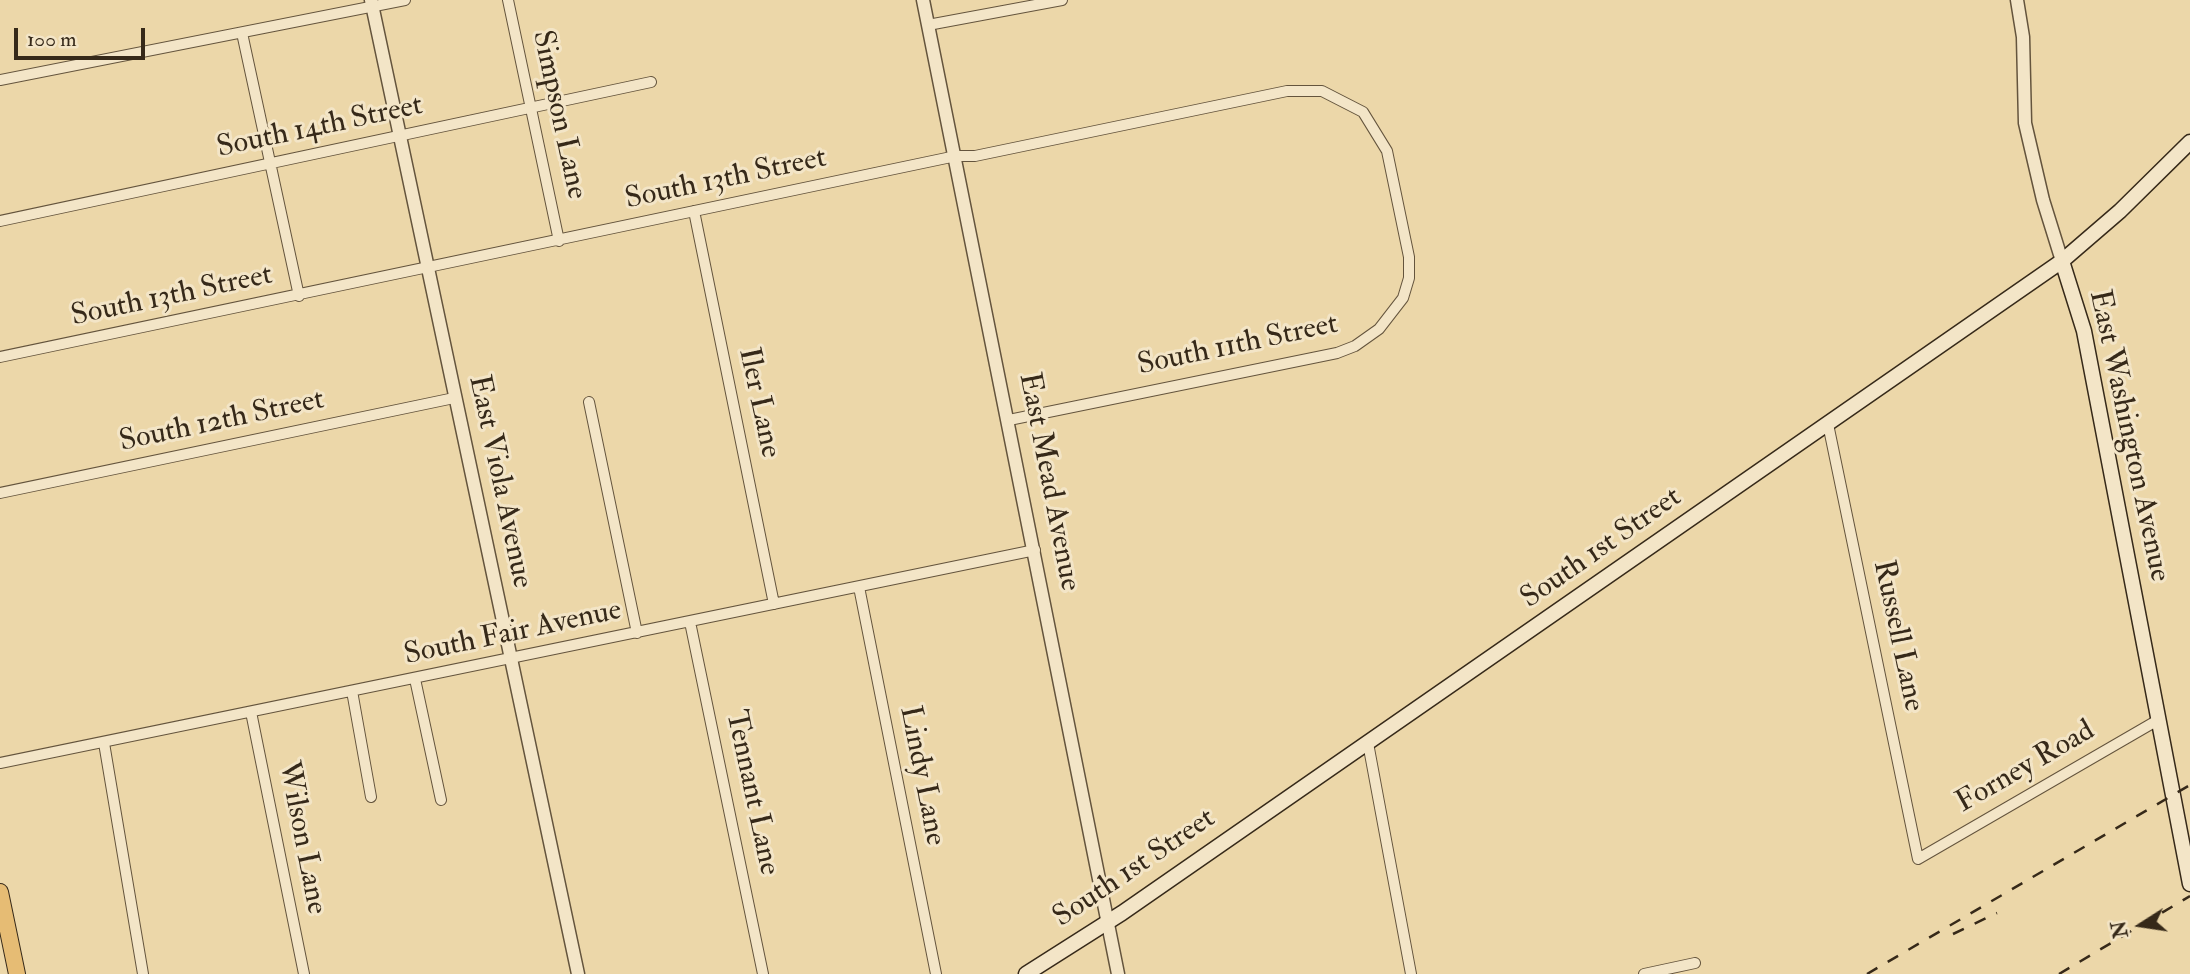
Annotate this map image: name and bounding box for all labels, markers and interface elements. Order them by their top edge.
scale bar [18,14,149,58]
text: 100 m [27,26,77,53]
street label: Simpson Lane [523,27,593,203]
street label: South 14th Street [214,89,426,167]
street label: South 13th Street [622,141,830,219]
street label: South 13th Street [68,258,276,336]
street label: East Washington Avenue [2079,287,2177,585]
street label: South 11th Street [1135,307,1341,385]
street label: Iler Lane [729,345,787,461]
street label: East Mead Avenue [1009,370,1087,594]
street label: East Viola Avenue [459,372,539,592]
street label: South 12th Street [116,383,328,461]
street label: South 1st Street [1515,480,1689,618]
street label: Russell Lane [1863,557,1931,715]
street label: South Fair Avenue [401,593,625,675]
street label: Lindy Lane [890,703,952,849]
street label: Tennant Lane [716,707,786,879]
street label: Forney Road [1950,714,2102,822]
street label: Wilson Lane [269,759,333,917]
street label: South 1st Street [1047,802,1223,936]
north arrow [2106,890,2176,960]
text: N [2107,919,2134,940]

